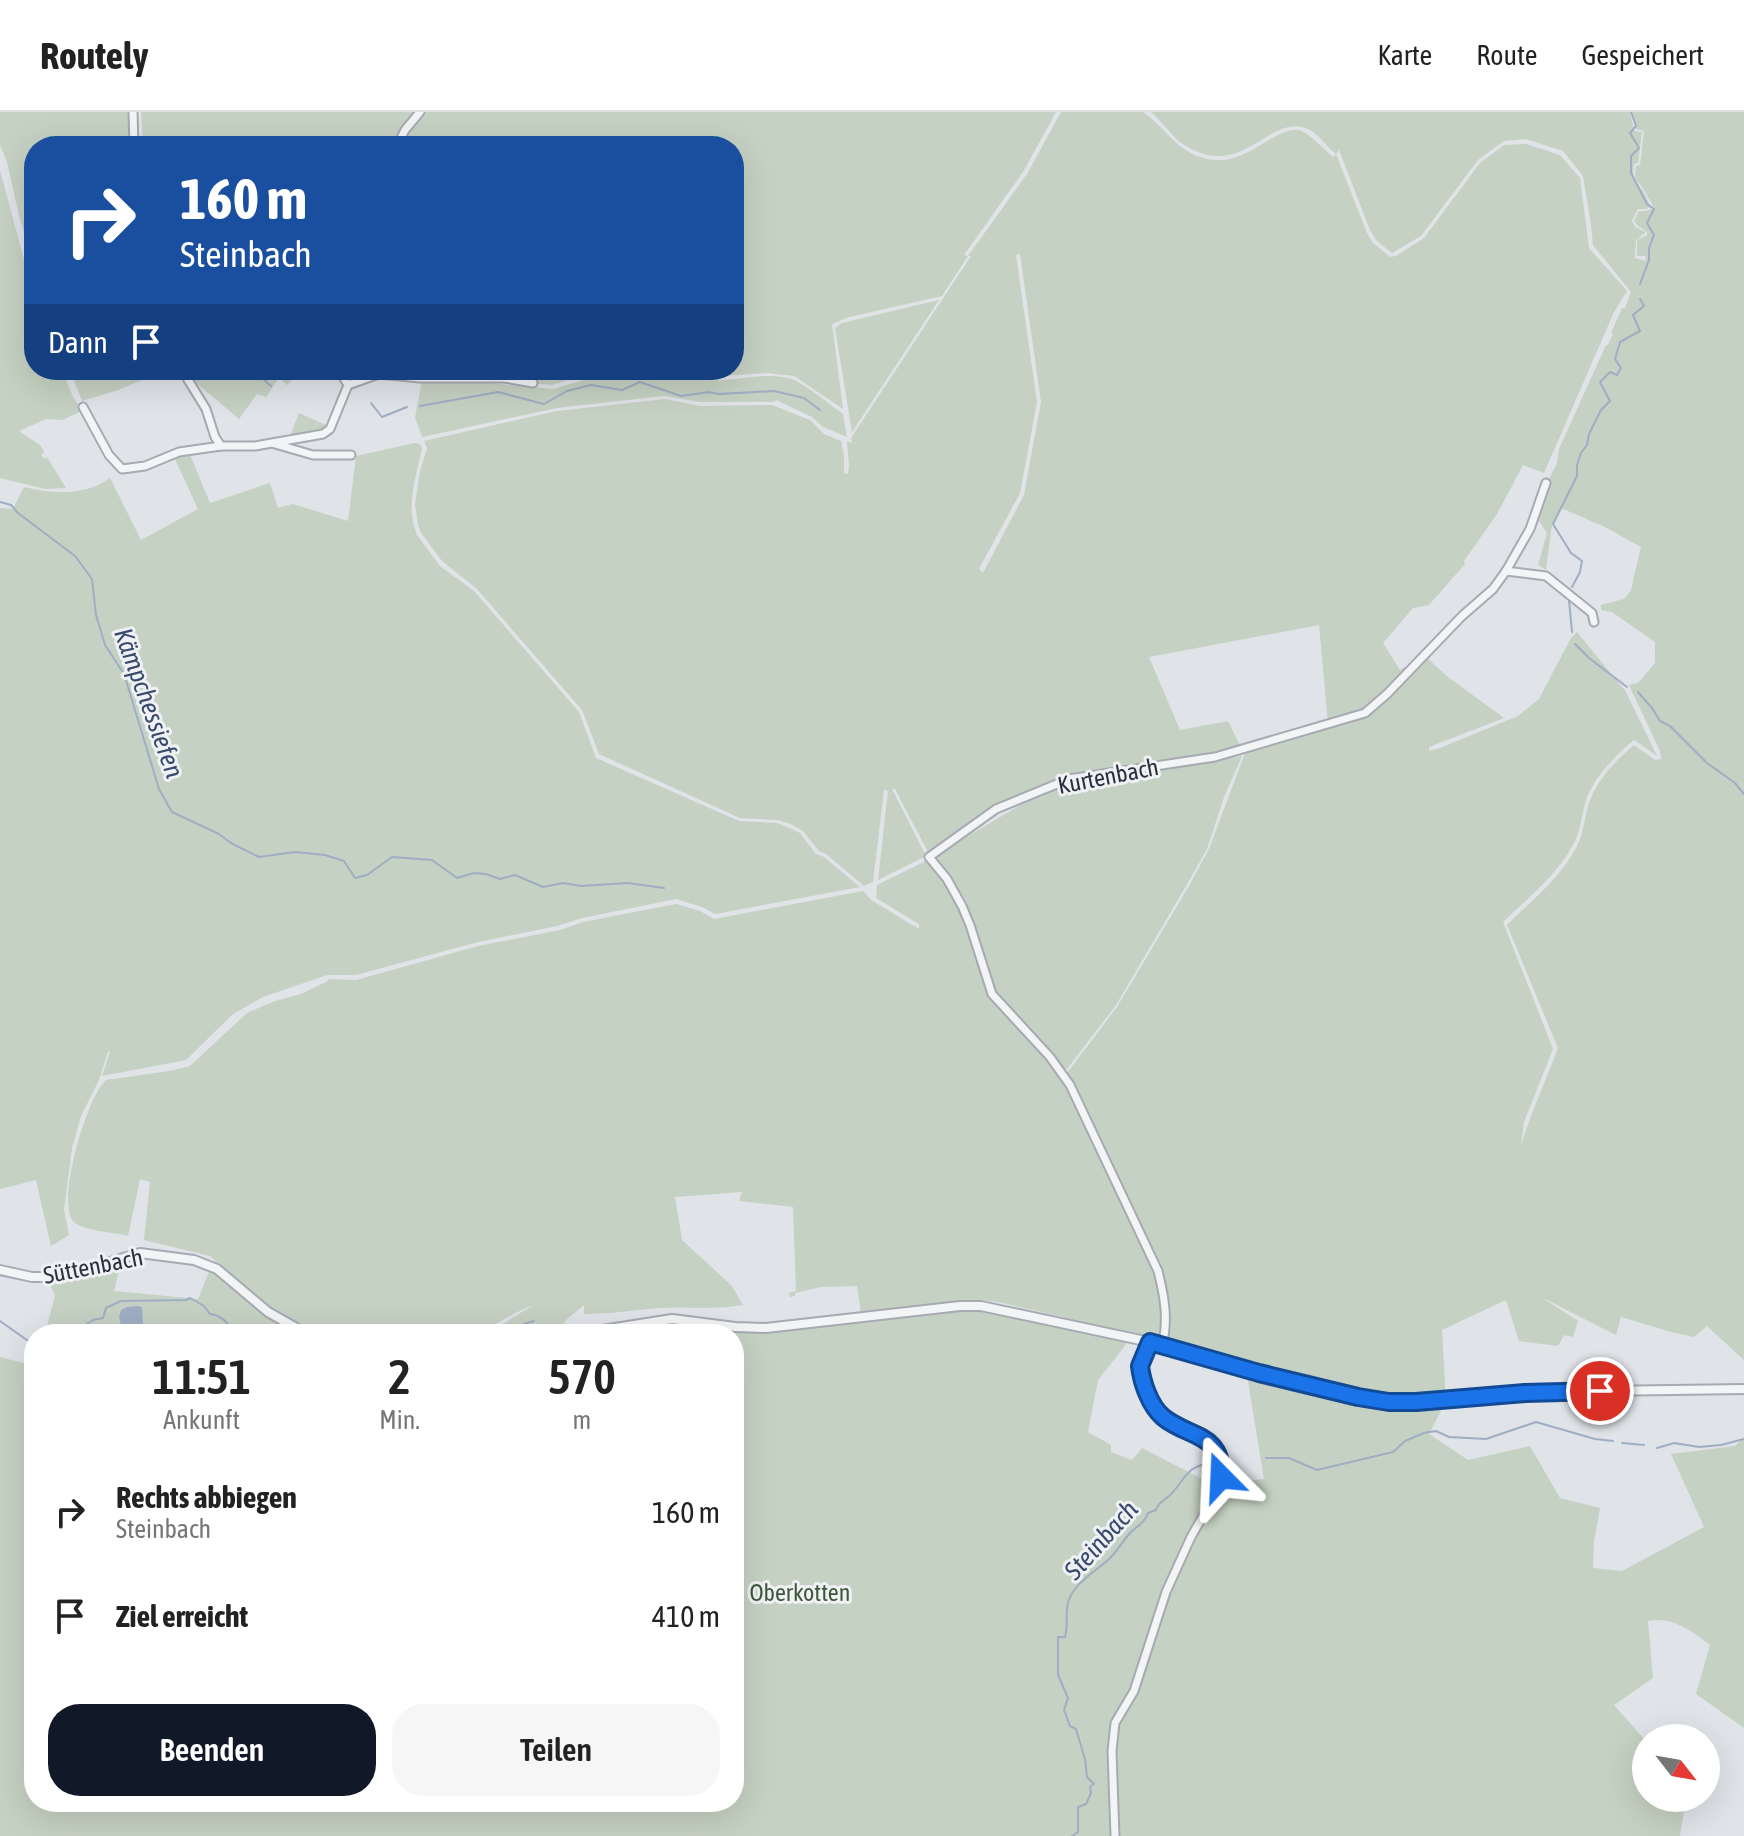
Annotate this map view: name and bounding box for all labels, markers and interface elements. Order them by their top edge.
text: Routely [40,34,148,77]
text: Karte [1378,39,1432,71]
text: Route [1476,39,1537,71]
text: Gespeichert [1581,39,1704,71]
text: 160 m [180,167,307,231]
icon: right [48,168,152,272]
text: Steinbach [180,233,312,275]
icon: arrive [124,320,168,364]
text: Dann [48,325,108,359]
water label: Kämpchessiefen [108,624,190,782]
street label: Kurtenbach [1055,753,1161,799]
street label: Süttenbach [41,1243,145,1289]
text: 11:51 [152,1349,251,1404]
text: 2 [388,1349,411,1404]
text: 570 [548,1349,616,1404]
pin [1566,1357,1634,1425]
icon: arrive [1578,1369,1622,1413]
text: Ankunft [163,1405,240,1435]
text: Min. [379,1405,420,1435]
text: m [573,1405,591,1435]
position arrow [1179,1435,1263,1519]
text: Rechts abbiegen [116,1480,297,1514]
icon: right [48,1490,92,1534]
water label: Steinbach [1057,1494,1144,1586]
text: 160 m [652,1495,720,1529]
text: Steinbach [116,1514,211,1544]
park label: Oberkotten [750,1579,850,1606]
icon: arrive [48,1594,92,1638]
text: Ziel erreicht [116,1599,248,1633]
text: 410 m [652,1599,720,1633]
button: Beenden [48,1704,376,1796]
button: Teilen [392,1704,720,1796]
north arrow [1632,1724,1720,1812]
map controls [1632,1724,1720,1812]

